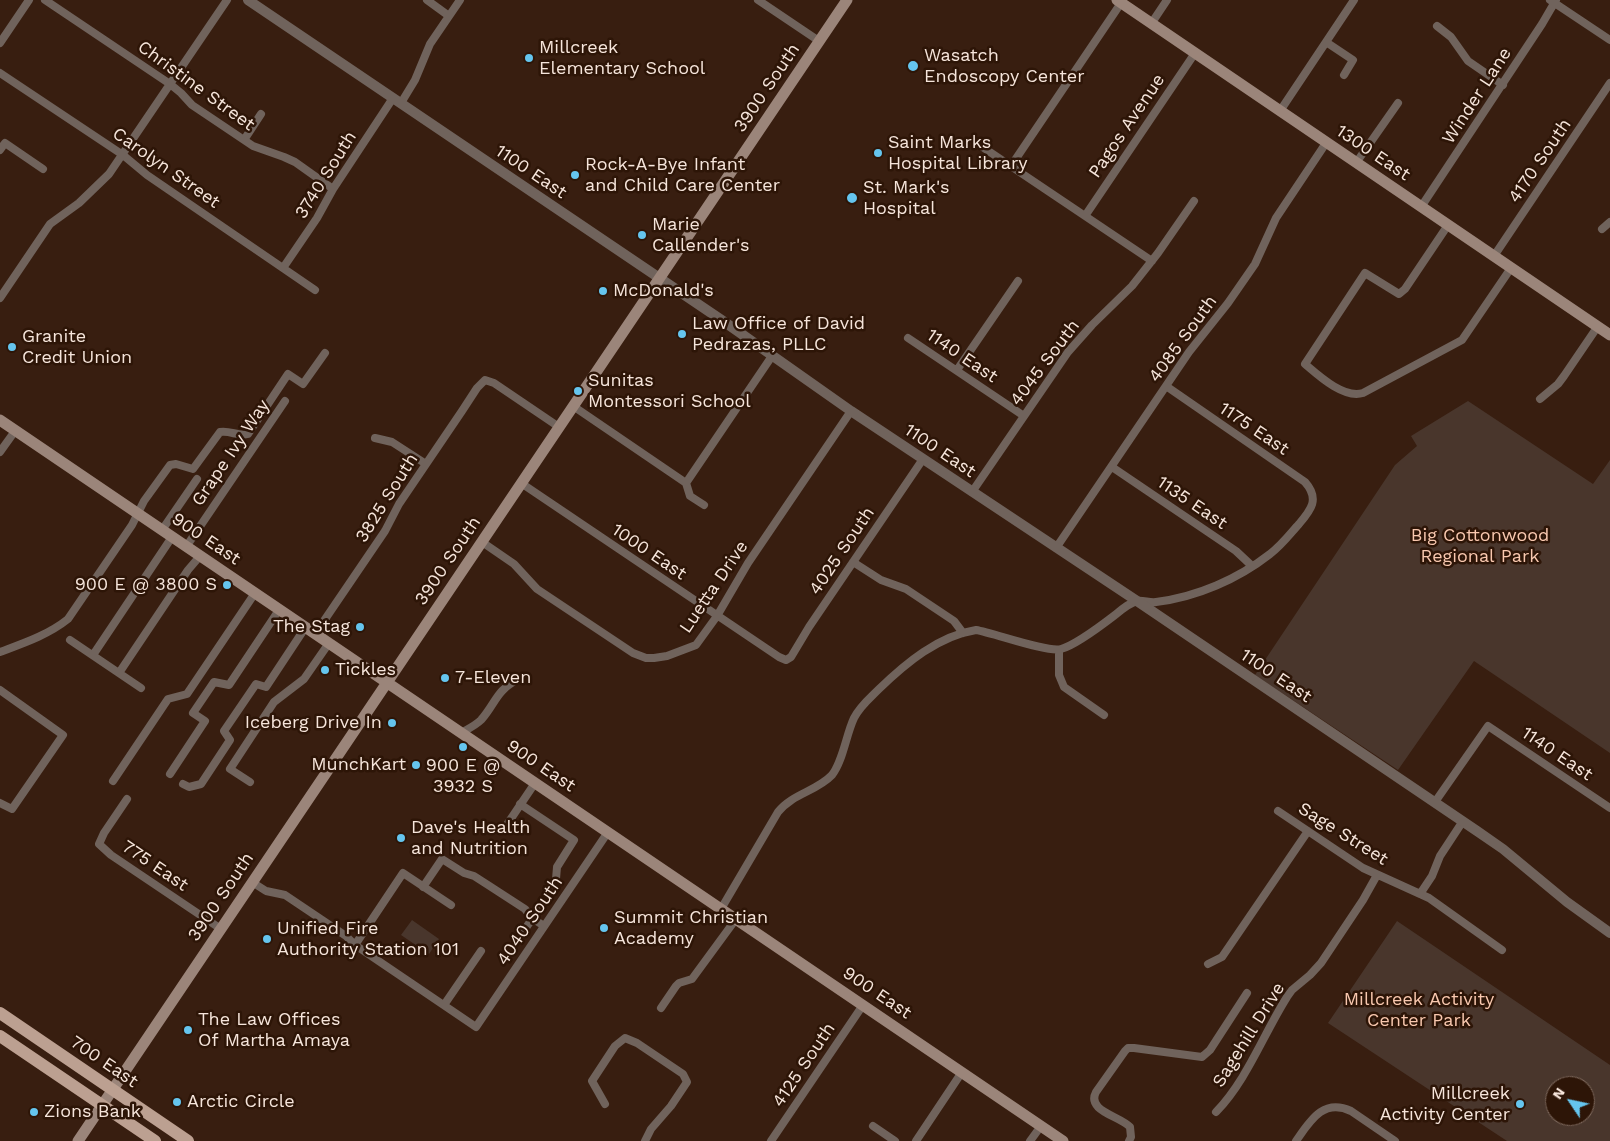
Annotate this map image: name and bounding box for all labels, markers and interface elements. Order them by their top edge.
street label: Christine Street [133,36,259,136]
place label: Millcreek Elementary School [539,37,705,80]
street label: 3900 South [729,40,805,136]
street label: Winder Lane [1438,44,1516,148]
place label: Wasatch Endoscopy Center [924,45,1085,88]
marker: Millcreek Elementary School [523,52,535,64]
marker: Wasatch Endoscopy Center [906,59,920,73]
street label: Pagos Avenue [1084,70,1170,182]
street label: 4170 South [1504,115,1576,207]
street label: 1300 East [1332,120,1414,186]
street label: Carolyn Street [108,123,224,213]
street label: 3740 South [291,127,361,223]
place label: Saint Marks Hospital Library [888,132,1028,174]
street label: 1100 East [491,140,571,204]
marker: Saint Marks Hospital Library [872,147,884,159]
place label: Rock-A-Bye Infant and Child Care Center [585,154,780,196]
marker: Rock-A-Bye Infant and Child Care Center [569,169,581,181]
place label: St. Mark's Hospital [863,177,949,220]
marker: St. Mark's Hospital [845,191,859,205]
place label: Marie Callender's [652,214,750,256]
marker: Marie Callender's [636,229,648,241]
place label: McDonald's [613,280,714,302]
marker: McDonald's [597,285,609,297]
street label: 4085 South [1144,291,1222,387]
place label: Law Office of David Pedrazas, PLLC [692,313,865,356]
street label: 4045 South [1006,316,1084,410]
street label: 1140 East [922,324,1002,388]
place label: Granite Credit Union [22,326,132,368]
marker: Law Office of David Pedrazas, PLLC [676,328,688,340]
marker: Granite Credit Union [6,341,18,353]
place label: Sunitas Montessori School [588,370,751,412]
marker: Sunitas Montessori School [572,385,584,397]
street label: Grape Ivy Way [187,396,275,510]
street label: 1175 East [1215,398,1293,460]
street label: 1100 East [900,419,980,483]
street label: 3825 South [351,450,423,546]
street label: 1135 East [1153,472,1231,534]
street label: 4025 South [805,503,879,599]
street label: 900 East [167,508,245,570]
street label: 3900 South [410,513,486,609]
street label: 1000 East [608,519,690,585]
park label: Big Cottonwood Regional Park [1411,525,1549,568]
street label: Luetta Drive [675,537,753,637]
place label: 900 E @ 3800 S [75,574,217,596]
marker: 900 E @ 3800 S [221,579,233,591]
place label: The Stag [273,616,350,638]
marker: The Stag [354,621,366,633]
street label: 1100 East [1236,644,1316,708]
place label: Tickles [335,659,396,681]
marker: Tickles [319,664,331,676]
place label: 7-Eleven [455,667,531,689]
marker: 7-Eleven [439,672,451,684]
place label: Iceberg Drive In [245,712,382,734]
marker: Iceberg Drive In [386,717,398,729]
street label: 1140 East [1517,722,1597,786]
street label: 900 East [502,735,580,797]
marker: 900 E @ 3932 S [457,741,469,753]
place label: MunchKart [311,754,406,776]
place label: 900 E @ 3932 S [426,755,500,798]
marker: MunchKart [410,759,422,771]
street label: Sage Street [1294,798,1392,870]
place label: Dave's Health and Nutrition [411,817,530,860]
marker: Dave's Health and Nutrition [395,832,407,844]
street label: 775 East [118,836,192,896]
street label: 3900 South [183,849,259,945]
street label: 4040 South [492,872,568,970]
place label: Summit Christian Academy [614,907,768,950]
place label: Unified Fire Authority Station 101 [277,918,459,961]
marker: Summit Christian Academy [598,922,610,934]
marker: Unified Fire Authority Station 101 [261,933,273,945]
street label: 900 East [838,962,916,1024]
street label: Sagehill Drive [1208,979,1290,1091]
park label: Millcreek Activity Center Park [1344,989,1494,1032]
place label: The Law Offices Of Martha Amaya [198,1009,350,1052]
street label: 4125 South [768,1019,840,1111]
marker: The Law Offices Of Martha Amaya [182,1024,194,1036]
street label: 700 East [66,1032,142,1092]
north arrow [1545,1076,1595,1126]
place label: Millcreek Activity Center [1380,1083,1510,1126]
text: N [1549,1084,1568,1102]
place label: Arctic Circle [187,1091,295,1113]
marker: Arctic Circle [171,1096,183,1108]
marker: Millcreek Activity Center [1514,1098,1526,1110]
place label: Zions Bank [44,1101,141,1123]
marker: Zions Bank [28,1106,40,1118]

